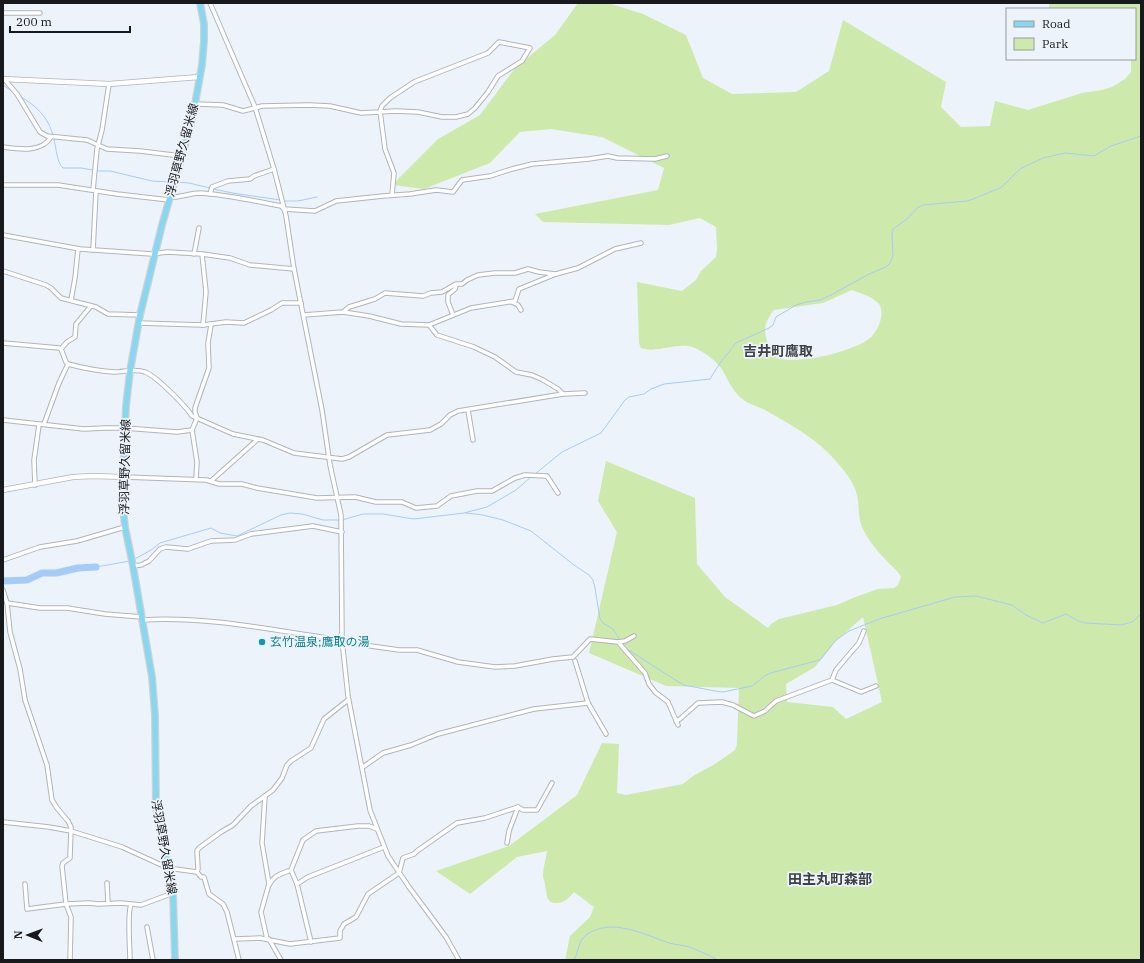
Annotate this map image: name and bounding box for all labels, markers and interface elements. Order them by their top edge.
scale bar [10,8,130,34]
legend [1006,8,1136,60]
text: 200 m [16,14,52,29]
text: Road [1042,16,1071,31]
text: Park [1042,36,1068,51]
street label: 浮羽草野久留米線 [162,102,201,198]
district label: 吉井町鷹取 [743,342,813,360]
street label: 浮羽草野久留米線 [116,419,133,515]
place label: 玄竹温泉;鷹取の湯 [270,634,369,649]
marker: 玄竹温泉;鷹取の湯 [257,637,267,647]
street label: 浮羽草野久留米線 [149,798,180,895]
district label: 田主丸町森部 [788,870,872,888]
north arrow [8,915,48,955]
text: N [11,930,25,939]

